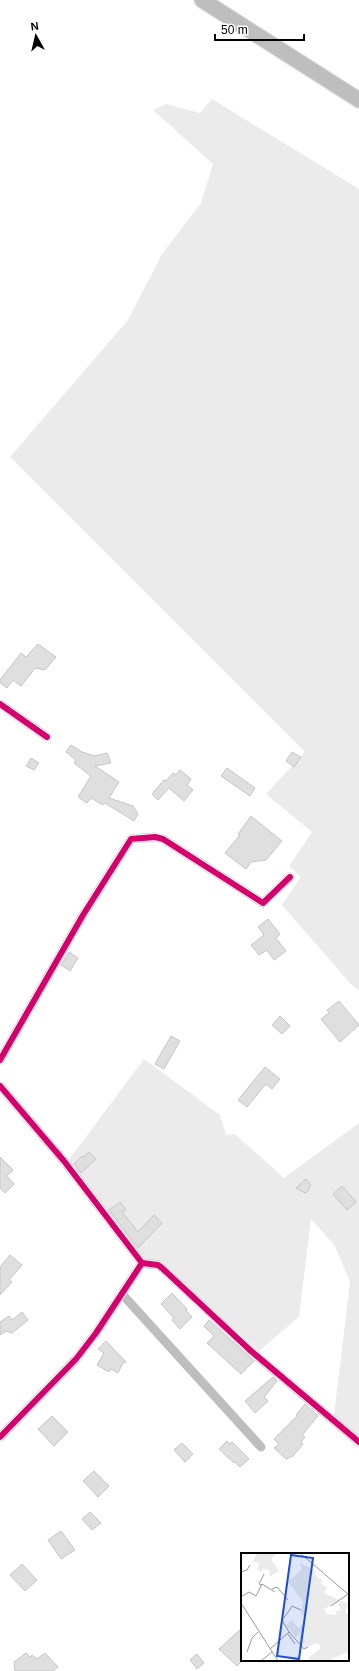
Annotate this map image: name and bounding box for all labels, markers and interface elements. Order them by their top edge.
north arrow [16,16,56,56]
scale bar [215,16,304,42]
text: N [30,20,39,33]
text: 50 m [221,23,248,37]
inset map [241,1553,349,1661]

